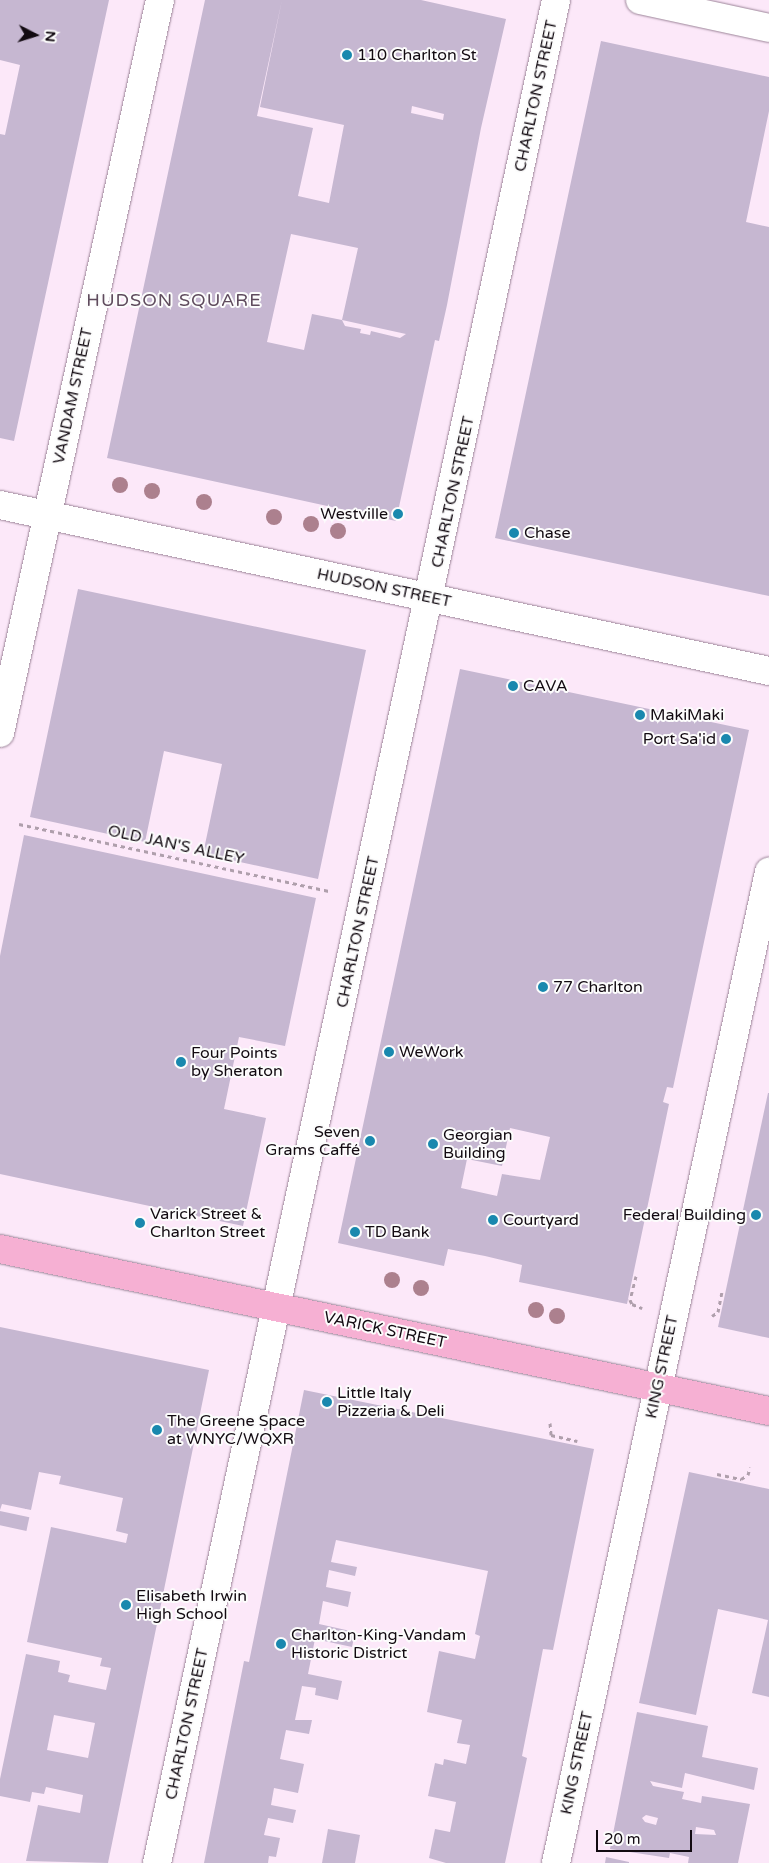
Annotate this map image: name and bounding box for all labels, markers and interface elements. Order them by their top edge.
north arrow [10,10,60,60]
street label: CHARLTON STREET [511,18,561,174]
text: N [41,30,59,43]
place label: 110 Charlton St [357,45,477,65]
marker: 110 Charlton St [341,49,353,61]
district label: HUDSON SQUARE [85,289,263,311]
street label: VANDAM STREET [49,326,97,466]
street label: CHARLTON STREET [428,414,478,570]
place label: Westville [320,504,388,524]
marker: Westville [392,508,404,520]
place label: Chase [524,523,571,543]
marker: Chase [508,527,520,539]
street label: HUDSON STREET [315,564,453,612]
place label: CAVA [523,676,568,696]
marker: CAVA [507,680,519,692]
place label: MakiMaki [650,705,724,725]
marker: MakiMaki [634,709,646,721]
place label: Port Sa'id [643,729,716,749]
marker: Port Sa'id [720,733,732,745]
street label: OLD JAN'S ALLEY [106,821,246,869]
street label: CHARLTON STREET [333,854,383,1010]
place label: 77 Charlton [553,977,643,997]
marker: 77 Charlton [537,981,549,993]
place label: WeWork [399,1042,464,1062]
place label: Four Points by Sheraton [191,1043,283,1081]
marker: WeWork [383,1046,395,1058]
marker: Four Points by Sheraton [175,1056,187,1068]
place label: Seven Grams Caffé [265,1122,360,1160]
place label: Georgian Building [443,1125,513,1163]
marker: Seven Grams Caffé [364,1135,376,1147]
marker: Georgian Building [427,1138,439,1150]
place label: Varick Street & Charlton Street [150,1204,265,1242]
place label: Federal Building [623,1205,746,1225]
marker: Federal Building [750,1209,762,1221]
place label: Courtyard [503,1210,579,1230]
marker: Courtyard [487,1214,499,1226]
marker: Varick Street & Charlton Street [134,1217,146,1229]
place label: TD Bank [365,1222,429,1242]
marker: TD Bank [349,1226,361,1238]
street label: VARICK STREET [322,1308,448,1352]
street label: KING STREET [642,1314,682,1420]
place label: Little Italy Pizzeria & Deli [337,1383,444,1421]
marker: Little Italy Pizzeria & Deli [321,1396,333,1408]
place label: The Greene Space at WNYC/WQXR [167,1411,305,1449]
marker: The Greene Space at WNYC/WQXR [151,1424,163,1436]
place label: Elisabeth Irwin High School [136,1586,247,1624]
marker: Elisabeth Irwin High School [120,1599,132,1611]
place label: Charlton-King-Vandam Historic District [291,1625,466,1663]
marker: Charlton-King-Vandam Historic District [275,1638,287,1650]
street label: CHARLTON STREET [162,1646,212,1802]
street label: KING STREET [557,1710,597,1816]
scale bar [599,1820,695,1852]
text: 20 m [604,1830,641,1848]

